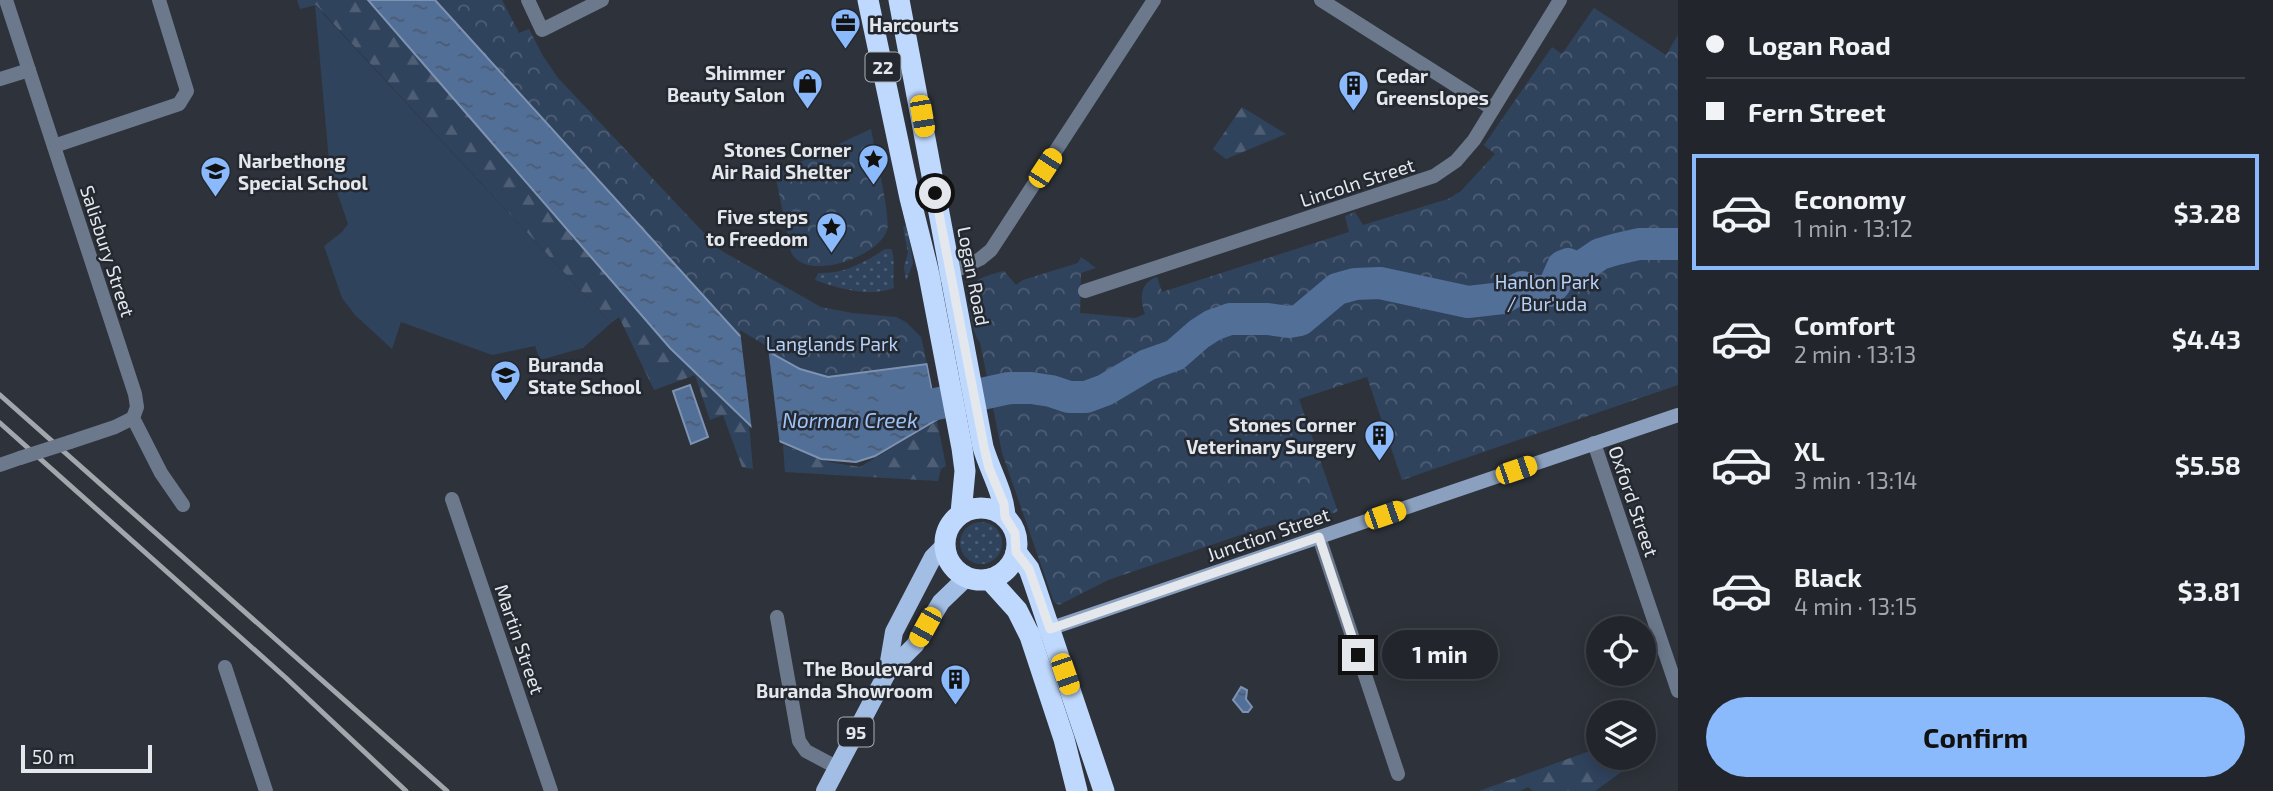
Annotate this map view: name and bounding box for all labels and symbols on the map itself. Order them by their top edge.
office icon: Harcourts [829,7,863,51]
place label: Harcourts [869,13,959,36]
road number: 22 [866,52,900,82]
place label: Shimmer Beauty Salon [667,61,785,107]
place label: Cedar Greenslopes [1376,64,1489,109]
shop icon: Shimmer Beauty Salon [791,66,825,110]
building icon: Cedar Greenslopes [1336,69,1370,113]
car [909,93,936,139]
place label: Stones Corner Air Raid Shelter [712,138,851,183]
place icon: Stones Corner Air Raid Shelter [857,143,891,187]
car [1025,145,1066,191]
place label: Narbethong Special School [238,149,369,194]
street label: Lincoln Street [1297,153,1417,211]
school or university icon: Narbethong Special School [198,154,232,198]
route start [919,177,951,209]
street label: Salisbury Street [76,182,140,320]
place label: Five steps to Freedom [706,205,808,250]
place icon: Five steps to Freedom [814,210,848,254]
street label: Logan Road [953,224,995,328]
park label: Hanlon Park / Bur'uda [1495,270,1600,315]
park label: Langlands Park [766,332,899,355]
place label: Buranda State School [528,353,642,398]
school or university icon: Buranda State School [488,358,522,402]
water label: Norman Creek [782,407,918,432]
place label: Stones Corner Veterinary Surgery [1186,413,1356,459]
building icon: Stones Corner Veterinary Surgery [1362,418,1396,462]
street label: Oxford Street [1604,442,1664,560]
car [1493,453,1540,487]
car [1362,498,1409,532]
street label: Junction Street [1204,502,1332,566]
street label: Martin Street [490,581,550,697]
car [906,604,945,650]
callout: 1 min [1382,630,1498,680]
route end [1342,639,1374,671]
car [1049,651,1082,697]
place label: The Boulevard Buranda Showroom [756,657,933,702]
building icon: The Boulevard Buranda Showroom [939,662,973,706]
road number: 95 [838,718,874,746]
scale bar [21,742,152,774]

